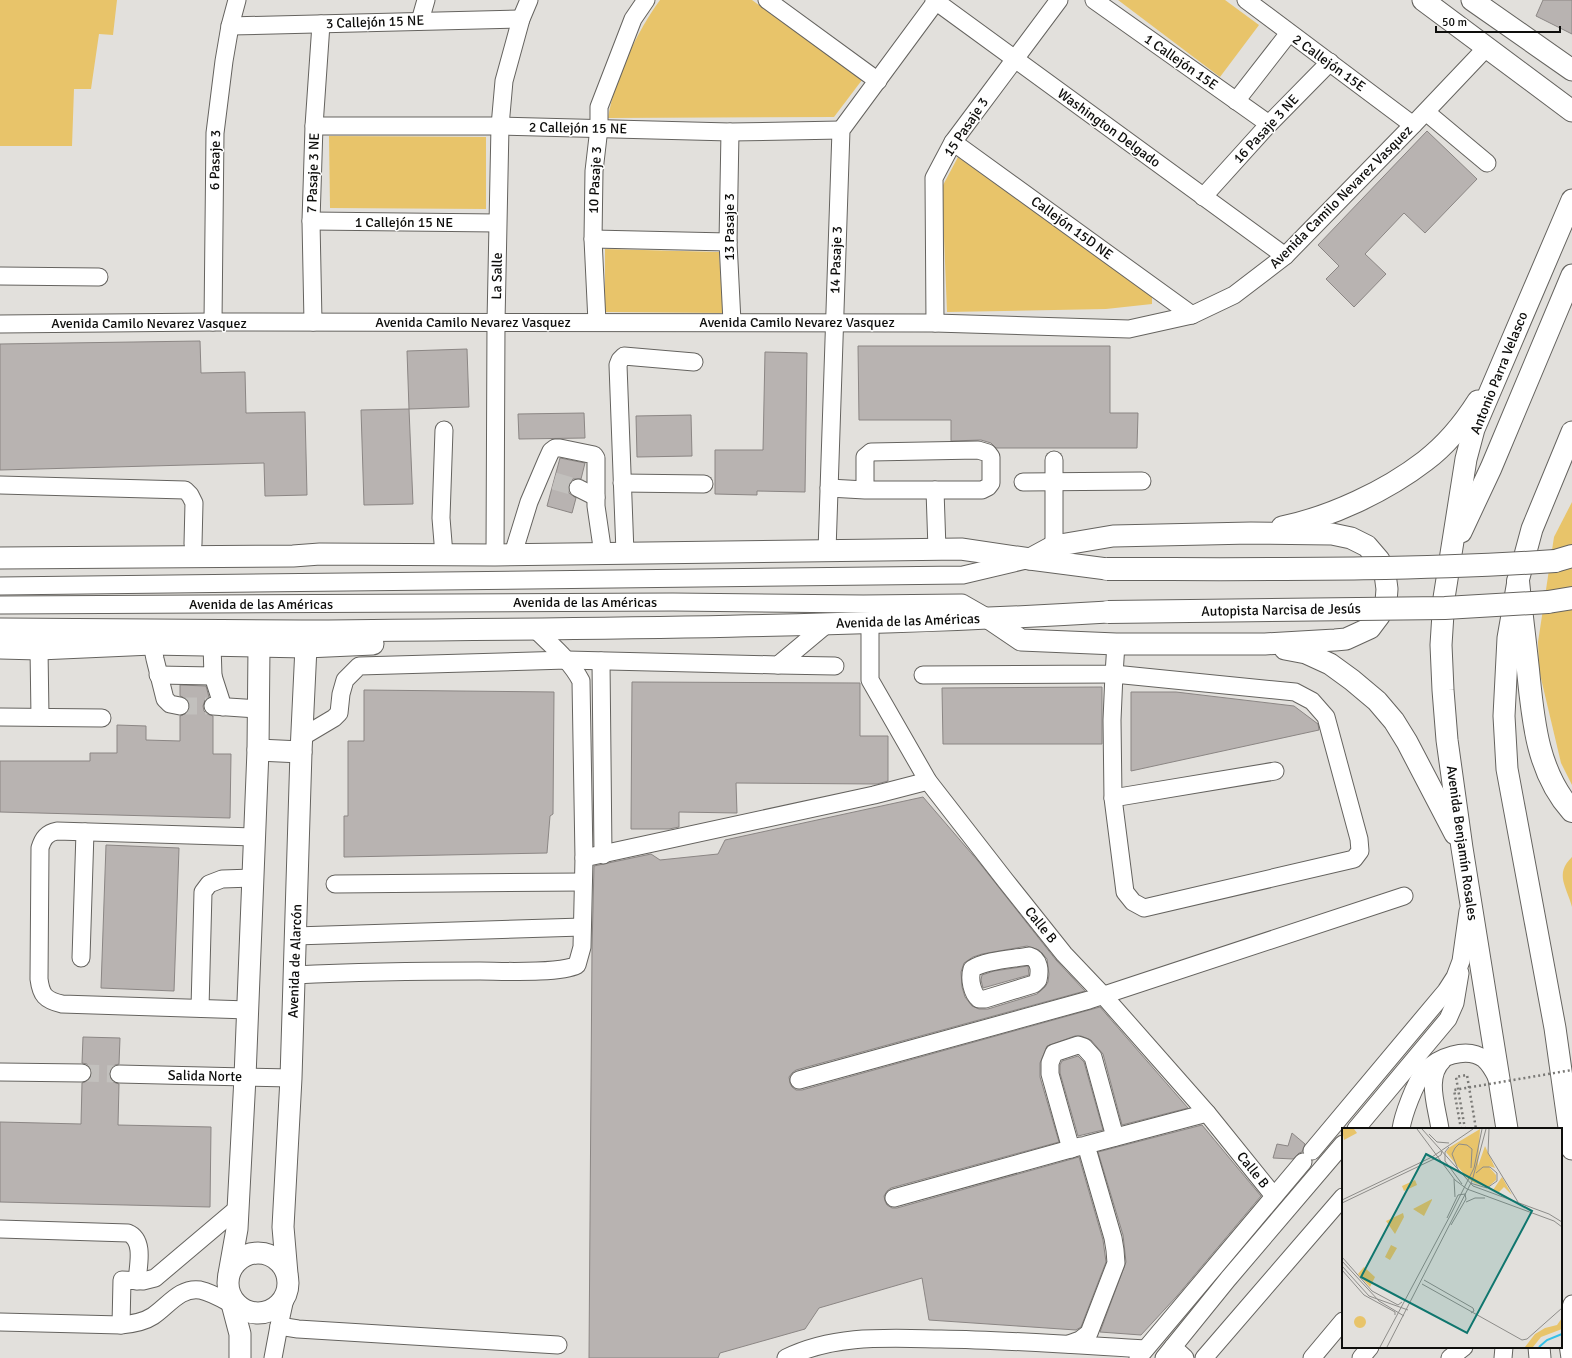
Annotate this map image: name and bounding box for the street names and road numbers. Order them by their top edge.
street label: 3 Callejón 15 NE [325,12,425,32]
street label: 1 Callejón 15E [1141,30,1221,94]
street label: 2 Callejón 15E [1289,31,1369,95]
street label: Washington Delgado [1054,85,1164,171]
street label: 16 Pasaje 3 NE [1230,91,1302,167]
street label: 15 Pasaje 3 [940,94,992,160]
street label: 2 Callejón 15 NE [529,119,627,137]
street label: Avenida Camilo Nevarez Vasquez [1266,122,1416,272]
street label: 6 Pasaje 3 [206,130,224,190]
street label: 7 Pasaje 3 NE [303,132,323,214]
street label: 10 Pasaje 3 [585,146,605,214]
street label: 13 Pasaje 3 [721,193,738,261]
street label: Callejón 15D NE [1028,193,1116,263]
street label: 1 Callejón 15 NE [355,214,453,231]
street label: 14 Pasaje 3 [826,226,846,294]
street label: La Salle [488,252,506,300]
street label: Antonio Parra Velasco [1467,309,1531,437]
street label: Avenida Camilo Nevarez Vasquez [375,314,571,331]
street label: Avenida Camilo Nevarez Vasquez [699,314,895,331]
street label: Avenida Camilo Nevarez Vasquez [51,315,247,332]
street label: Avenida de las Américas [513,594,657,611]
street label: Avenida de las Américas [189,596,333,613]
street label: Autopista Narcisa de Jesús [1201,600,1361,620]
street label: Avenida de las Américas [836,610,980,632]
street label: Avenida Benjamín Rosales [1443,764,1481,922]
street label: Calle B [1021,903,1061,947]
street label: Avenida de Alarcón [285,904,305,1018]
street label: Salida Norte [168,1067,242,1085]
street label: Calle B [1233,1148,1273,1192]

